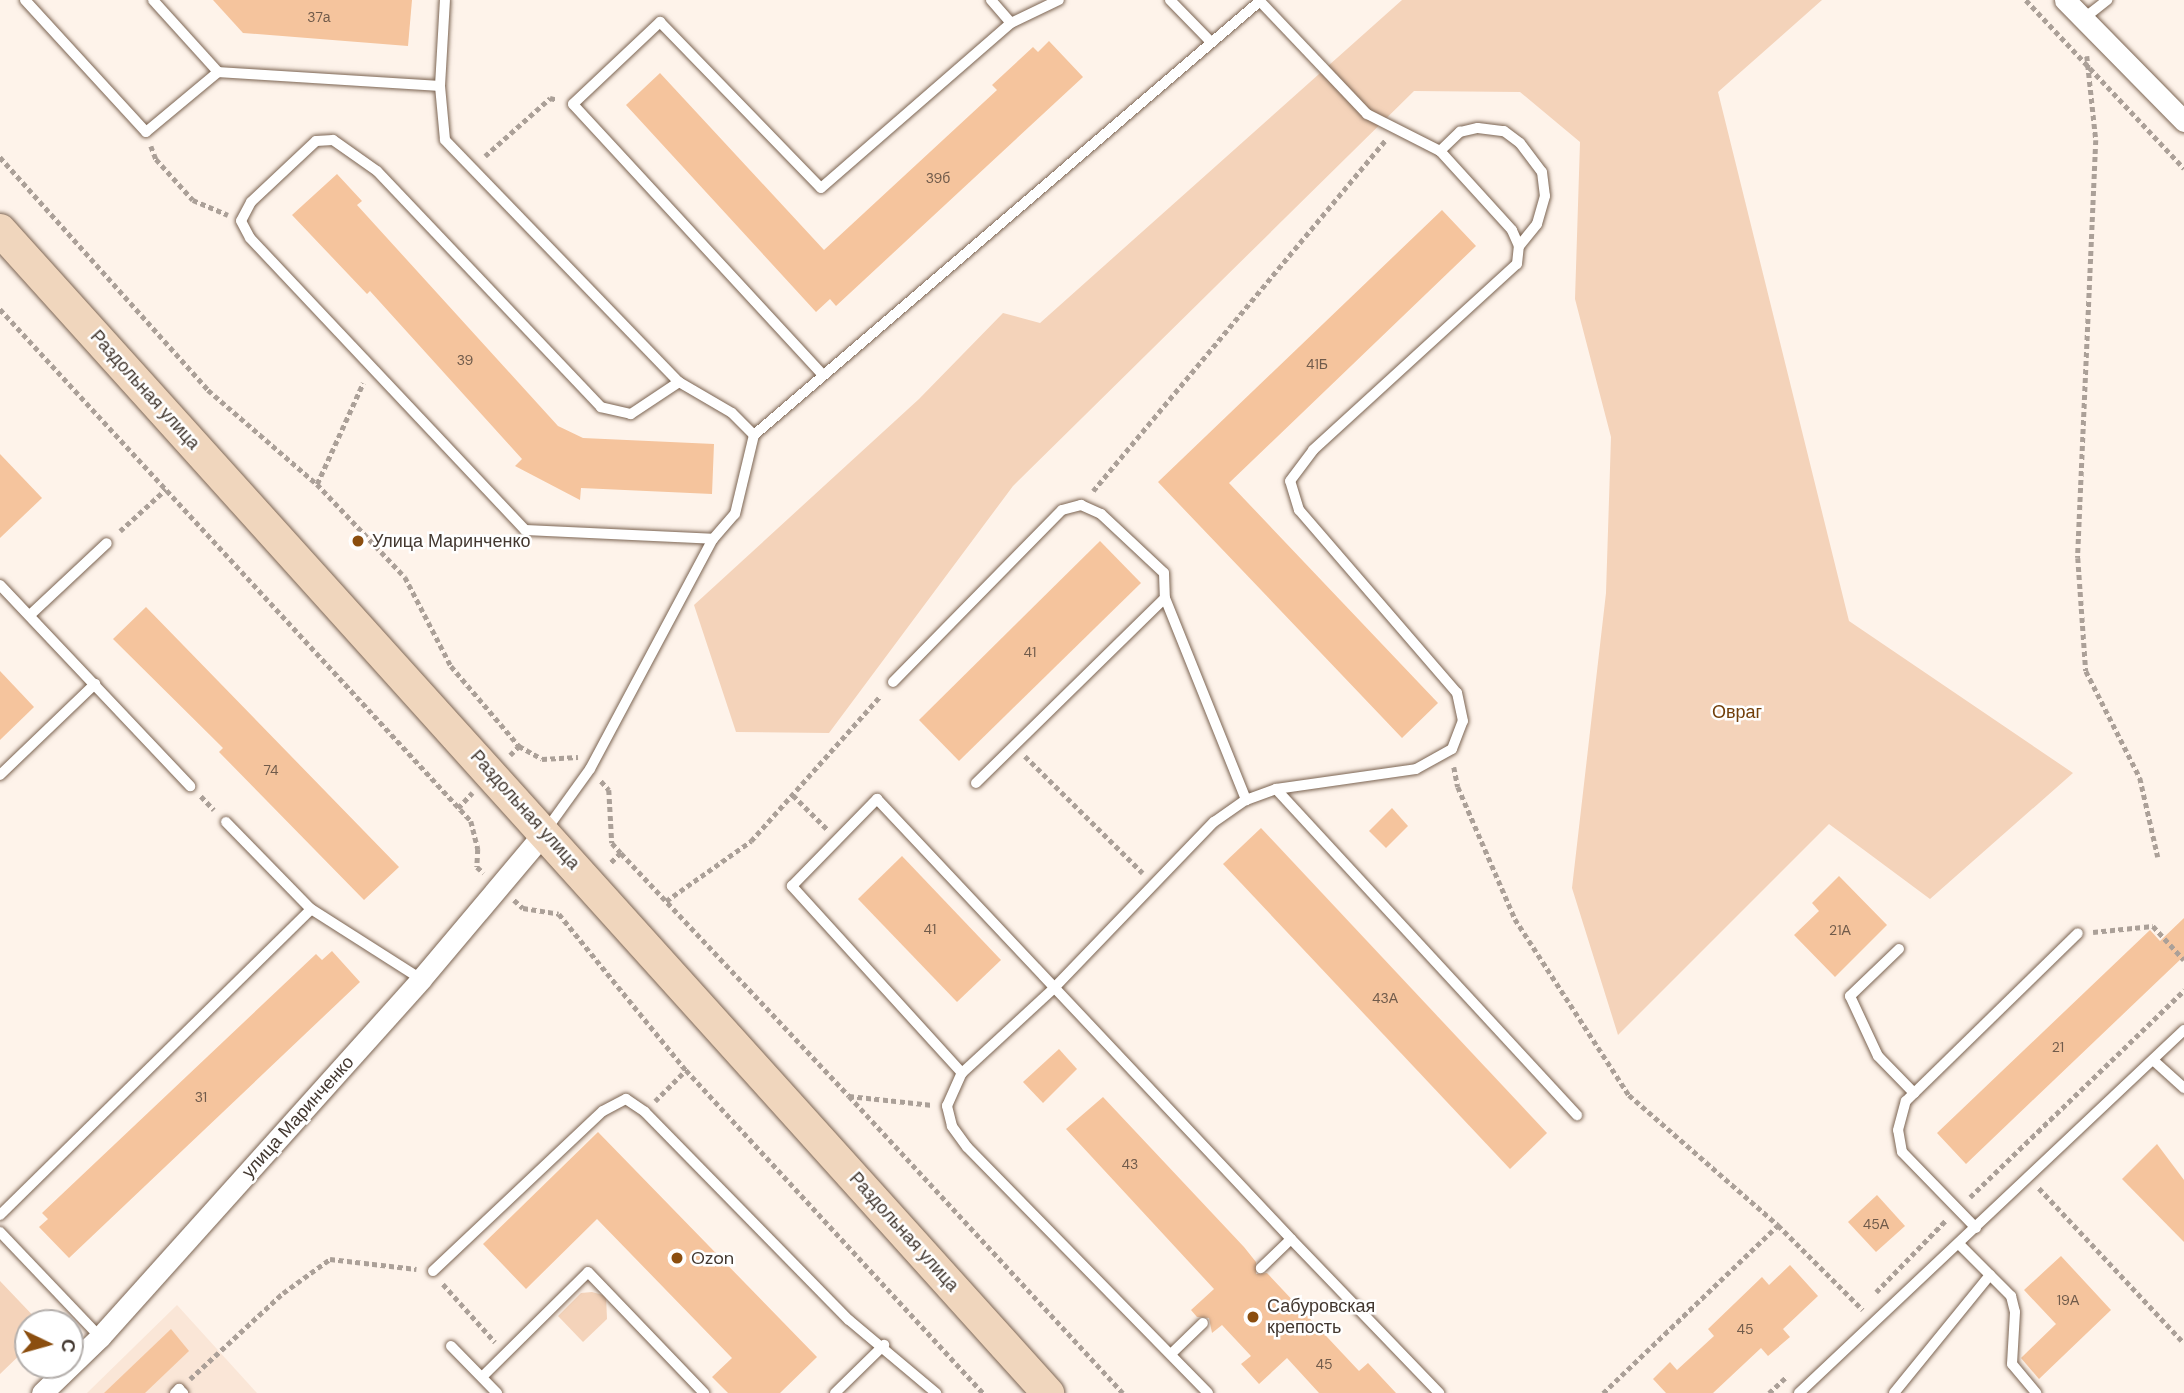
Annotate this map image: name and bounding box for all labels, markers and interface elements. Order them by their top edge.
house number: 37а [307,9,331,25]
house number: 39б [926,170,950,186]
street label: Раздольная улица [86,326,204,454]
house number: 39 [457,352,473,368]
house number: 41Б [1306,356,1328,372]
place label: Улица Маринченко [372,530,531,552]
marker: Улица Маринченко [350,533,366,549]
house number: 41 [1024,644,1036,660]
park label: Овраг [1712,701,1762,723]
street label: Раздольная улица [466,746,584,874]
house number: 74 [263,762,279,778]
house number: 41 [924,921,936,937]
house number: 21А [1829,922,1851,938]
house number: 43А [1372,990,1398,1006]
house number: 21 [2052,1039,2064,1055]
street label: улица Маринченко [237,1051,359,1183]
house number: 31 [195,1089,207,1105]
house number: 43 [1122,1156,1138,1172]
street label: Раздольная улица [845,1168,963,1296]
house number: 45А [1863,1216,1889,1232]
place label: Ozon [691,1247,734,1269]
marker: Ozon [669,1250,685,1266]
house number: 19А [2057,1292,2079,1308]
place label: Сабуровская крепость [1267,1296,1375,1338]
north arrow [14,1309,84,1379]
marker: Сабуровская крепость [1245,1309,1261,1325]
house number: 45 [1736,1321,1754,1337]
text: С [55,1338,81,1354]
house number: 45 [1315,1356,1333,1372]

